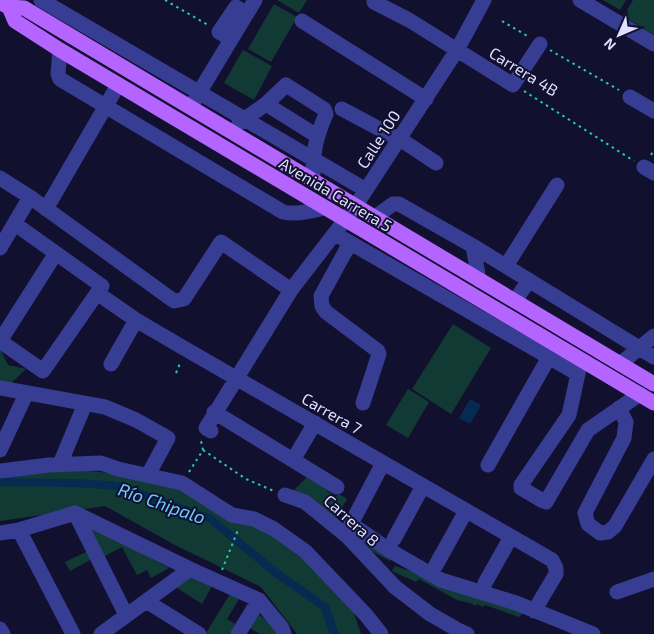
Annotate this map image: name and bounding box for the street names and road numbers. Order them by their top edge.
street label: Carrera 4B [486,42,562,100]
street label: Calle 100 [352,106,404,172]
street label: Avenida Carrera 5 [276,153,396,235]
street label: Carrera 7 [299,388,365,438]
street label: Carrera 8 [321,490,383,550]

